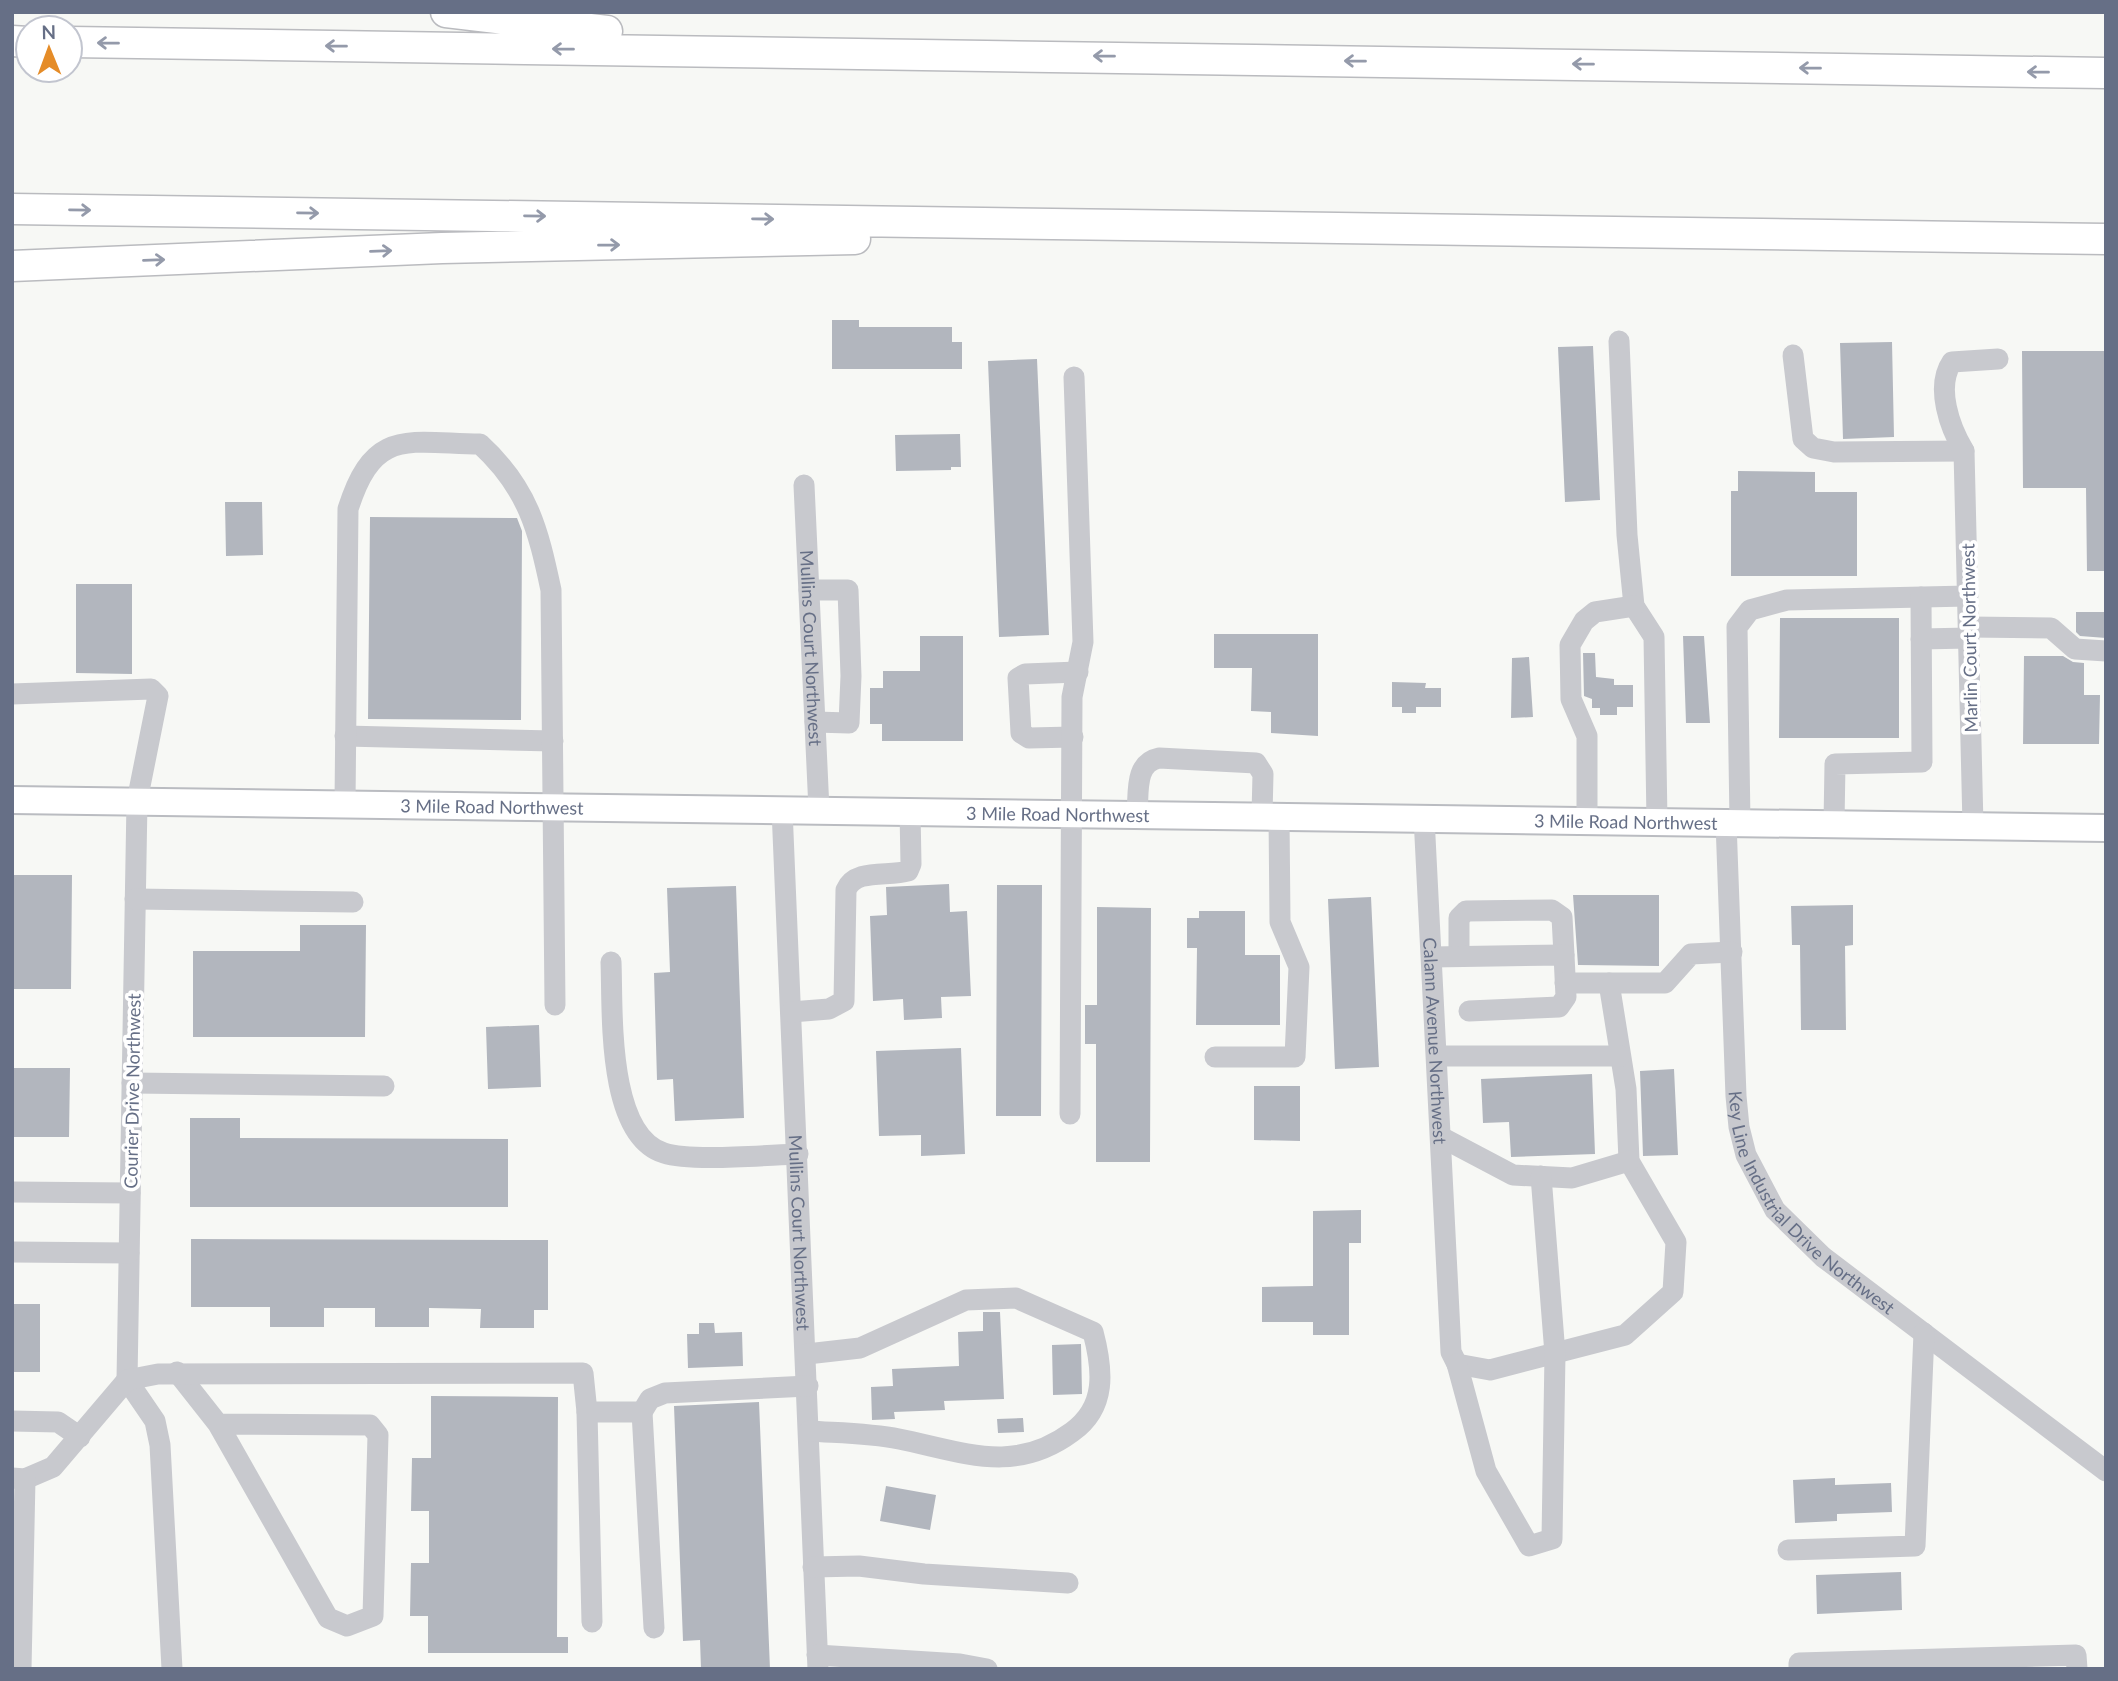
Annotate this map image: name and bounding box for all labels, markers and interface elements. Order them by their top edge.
north arrow [14,14,84,84]
text: N [41,20,56,43]
one-way arrow [97,36,120,50]
one-way arrow [325,39,348,53]
one-way arrow [552,42,575,56]
one-way arrow [1093,50,1116,63]
one-way arrow [1344,54,1367,67]
one-way arrow [1571,57,1594,71]
one-way arrow [1799,61,1822,75]
one-way arrow [2026,65,2049,79]
one-way arrow [69,203,92,216]
one-way arrow [296,206,319,219]
one-way arrow [524,209,547,222]
one-way arrow [751,212,774,225]
one-way arrow [597,238,620,251]
one-way arrow [369,244,392,257]
one-way arrow [142,253,165,266]
street label: Marlin Court Northwest [1956,543,1982,733]
street label: Mullins Court Northwest [796,549,827,747]
street label: 3 Mile Road Northwest [400,794,584,819]
street label: 3 Mile Road Northwest [966,802,1150,826]
street label: 3 Mile Road Northwest [1534,809,1718,834]
street label: Calann Avenue Northwest [1419,937,1452,1145]
street label: Courier Drive Northwest [119,993,145,1189]
street label: Key Line Industrial Drive Northwest [1725,1090,1900,1319]
street label: Mullins Court Northwest [785,1134,815,1332]

